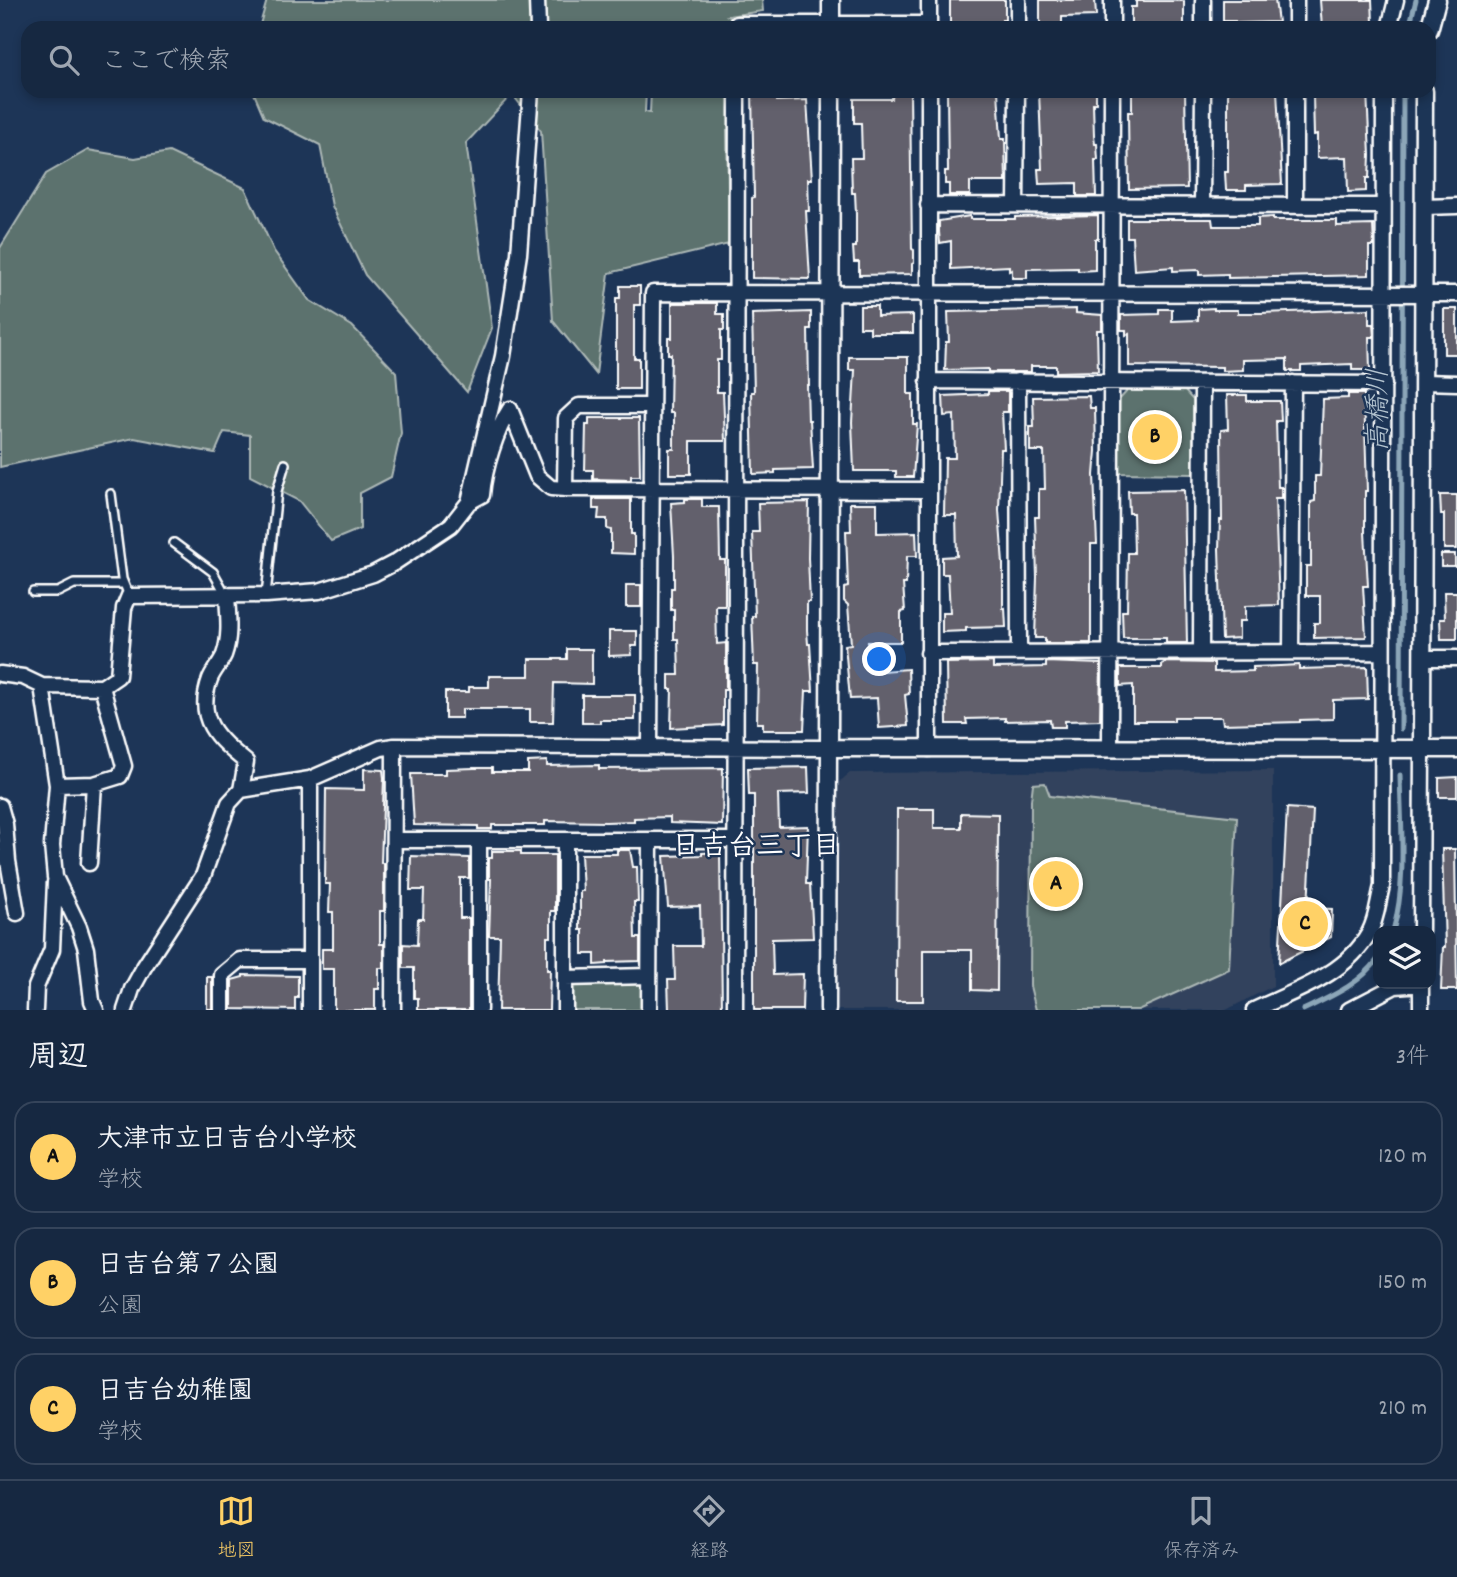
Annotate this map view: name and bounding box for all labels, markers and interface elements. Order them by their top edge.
search box [21,21,1436,98]
icon: search [45,41,83,79]
text: ここで検索 [101,44,231,81]
water label: 高橋川 [1361,368,1401,452]
pin: B [1132,411,1178,463]
your location [862,642,896,676]
district label: 日吉台三丁目 [672,829,840,869]
pin: A [1033,858,1079,910]
pin: C [1282,898,1328,950]
map controls [1373,926,1436,989]
button: layers [1373,926,1436,989]
text: 周辺 [28,1038,88,1081]
text: 3件 [1396,1042,1429,1075]
text: 大津市立日吉台小学校 [97,1122,357,1159]
text: A [47,1141,59,1174]
text: 120 m [1378,1141,1427,1174]
text: 学校 [97,1165,143,1198]
text: 日吉台第７公園 [97,1248,279,1285]
text: B [48,1267,58,1300]
text: 150 m [1378,1267,1427,1300]
text: 公園 [97,1291,143,1324]
text: 日吉台幼稚園 [97,1374,253,1411]
text: C [47,1393,59,1426]
text: 210 m [1378,1393,1427,1426]
text: 学校 [97,1417,143,1450]
tab: 地図 [217,1492,256,1566]
tab: 経路 [690,1492,729,1566]
tab: 保存済み [1163,1492,1240,1566]

